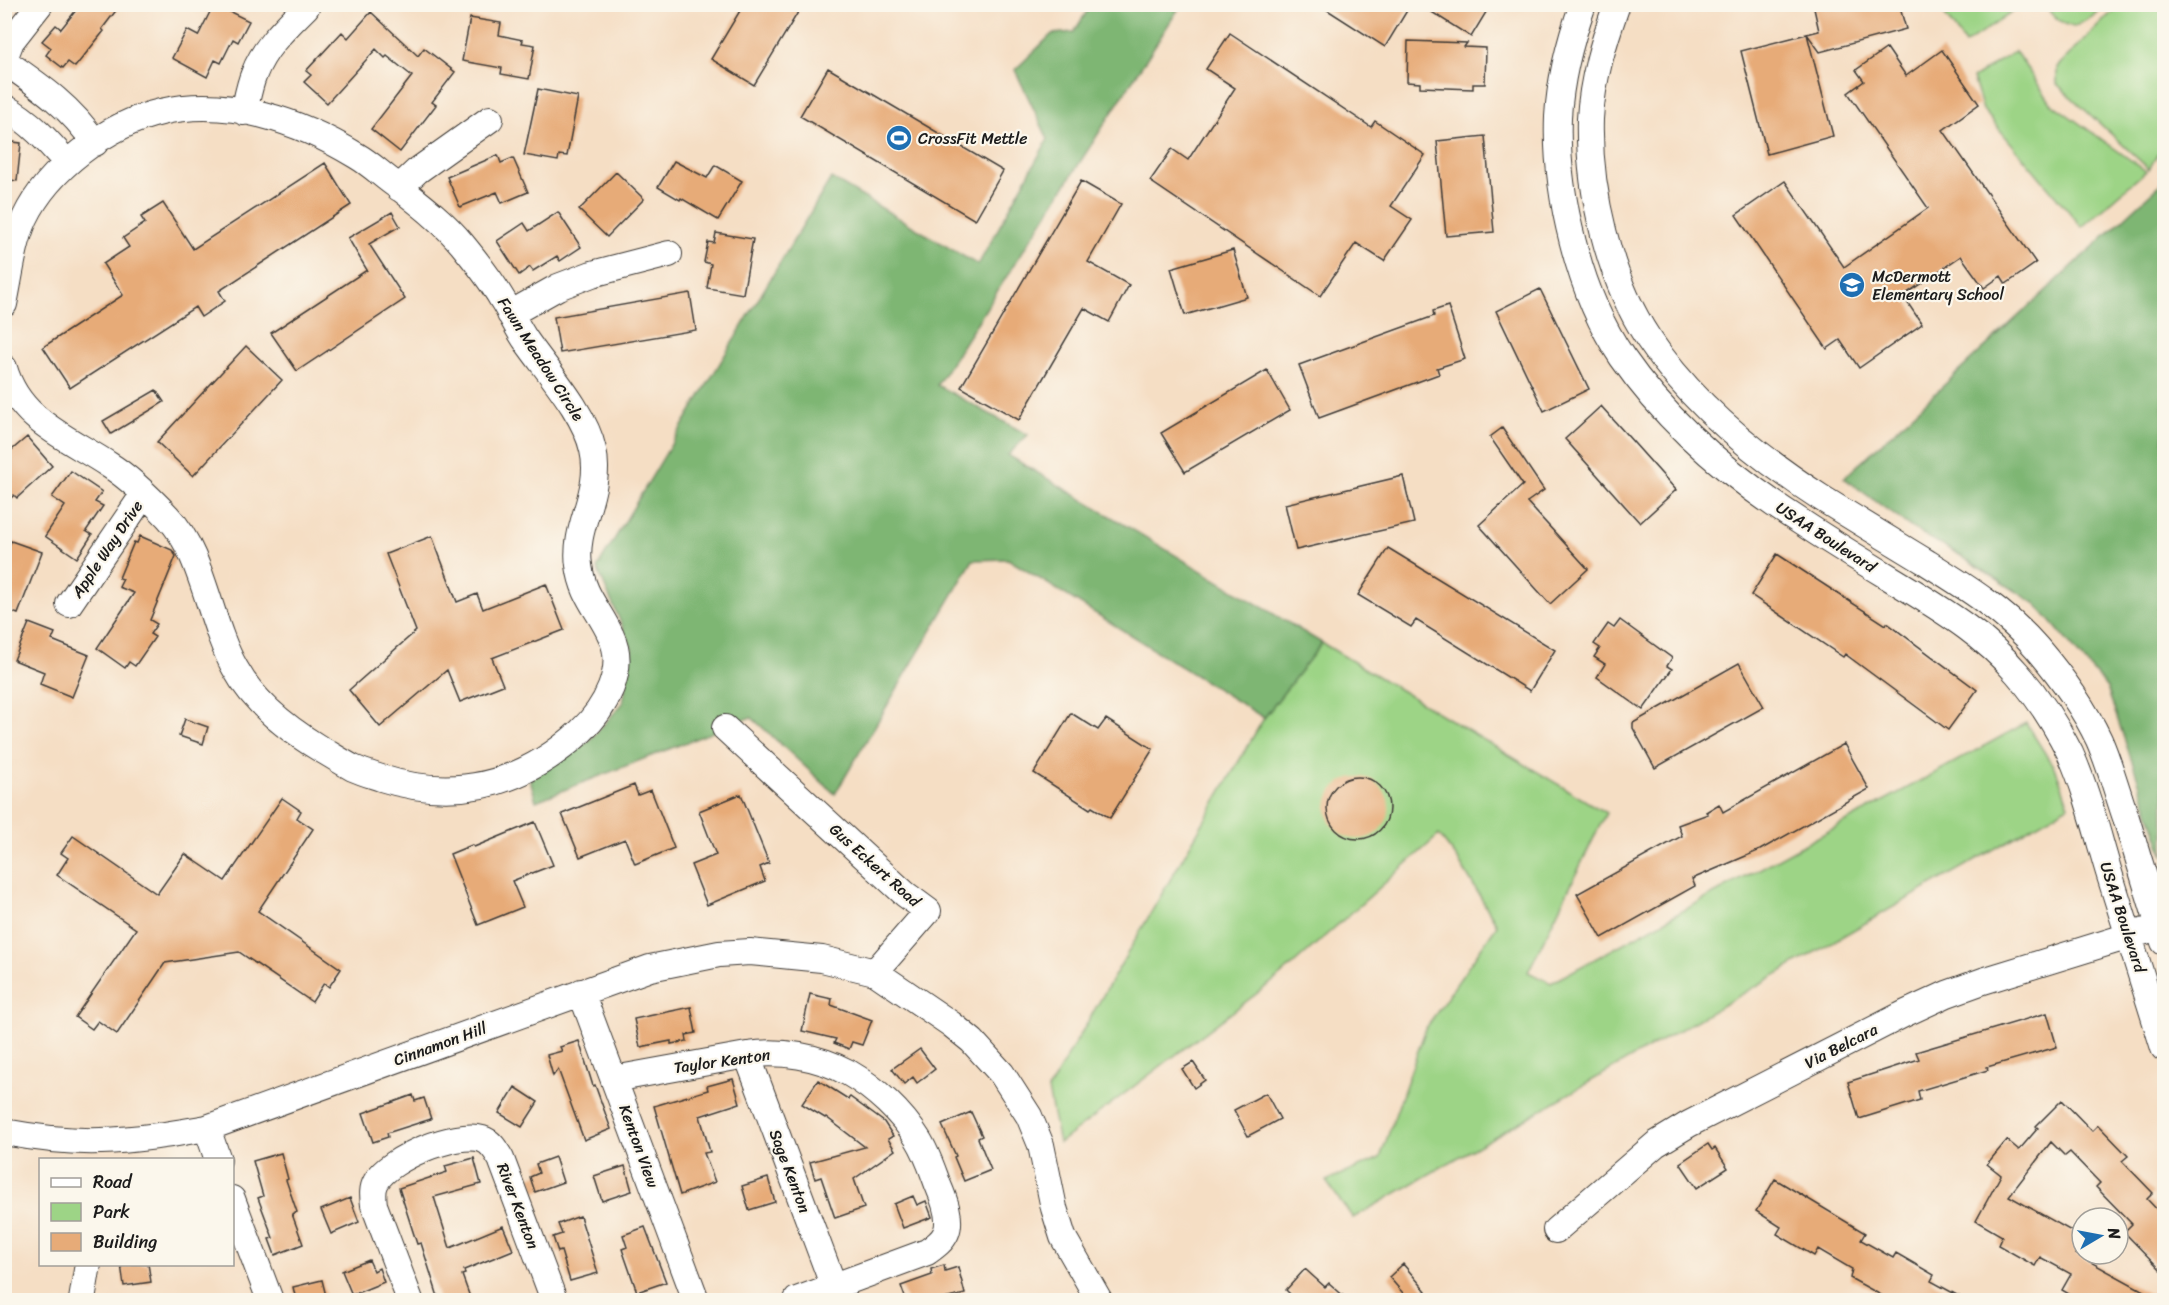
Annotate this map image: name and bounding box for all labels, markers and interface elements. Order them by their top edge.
sports icon: CrossFit Mettle [884,123,914,153]
place label: CrossFit Mettle [918,124,1028,153]
place label: McDermott Elementary School [1872,262,2004,309]
school or university icon: McDermott Elementary School [1837,270,1867,300]
street label: Fawn Meadow Circle [490,291,592,427]
street label: USAA Boulevard [1770,493,1884,581]
street label: Apple Way Drive [63,494,151,605]
street label: Gus Eckert Road [822,816,929,915]
street label: USAA Boulevard [2091,858,2155,978]
street label: Cinnamon Hill [389,1014,491,1074]
street label: Via Belcara [1799,1015,1884,1077]
street label: Taylor Kenton [672,1040,772,1082]
street label: Kenton View [611,1100,668,1193]
street label: Sage Kenton [761,1125,819,1218]
legend [39,1158,234,1266]
street label: River Kenton [488,1159,548,1254]
text: Road [93,1166,133,1198]
text: Park [93,1196,130,1228]
north arrow [2070,1206,2130,1266]
text: N [2099,1225,2130,1242]
text: Building [93,1226,157,1258]

